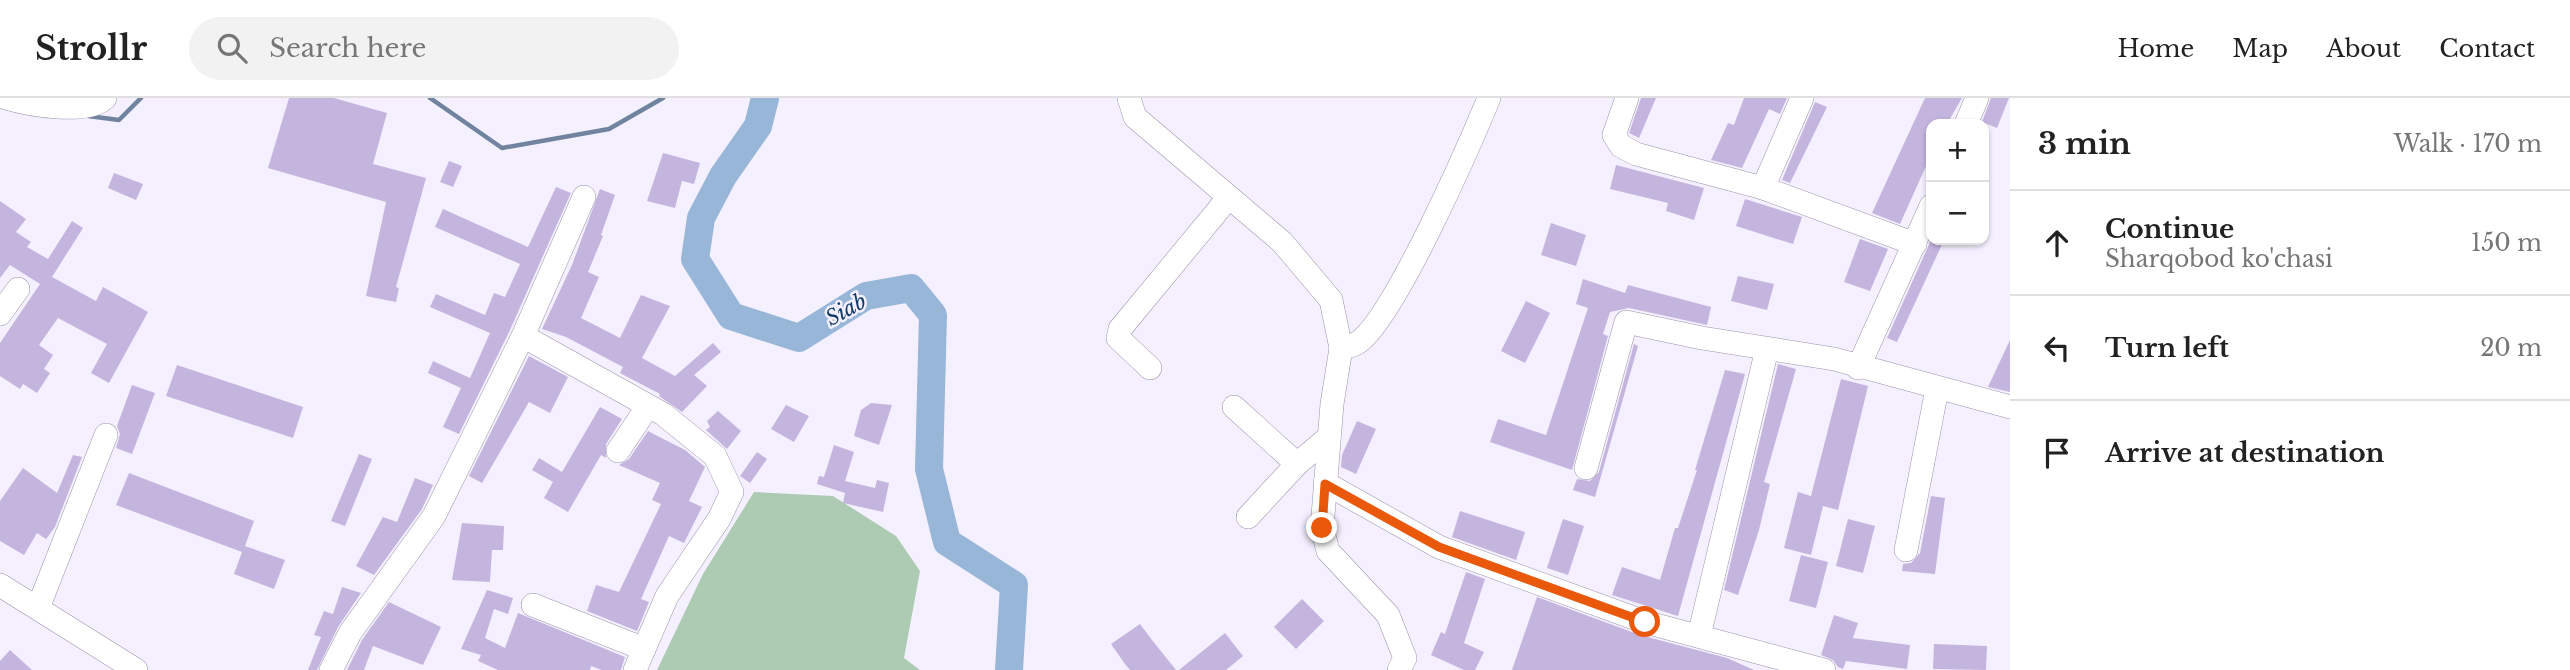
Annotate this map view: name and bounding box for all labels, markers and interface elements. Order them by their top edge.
search box [189,17,679,80]
text: Strollr [35,28,147,69]
icon: search [213,29,251,67]
text: Search here [269,32,426,64]
text: Home [2118,34,2194,63]
text: Map [2232,34,2288,63]
text: About [2326,34,2401,63]
text: Contact [2439,34,2535,63]
map controls [1926,119,1989,245]
button: + [1926,119,1989,182]
text: 3 min [2038,125,2131,162]
text: Walk · 170 m [2394,130,2542,158]
button: − [1926,182,1989,245]
text: Continue [2105,213,2234,245]
icon: ahead [2038,224,2076,262]
text: 150 m [2471,229,2542,257]
text: Sharqobod ko'chasi [2105,245,2333,273]
water label: Siab [821,288,871,332]
icon: left [2038,329,2076,367]
text: Turn left [2105,332,2229,364]
text: 20 m [2480,334,2542,362]
icon: arrive [2038,434,2076,472]
text: Arrive at destination [2105,437,2385,469]
route end [1306,512,1337,543]
route start [1629,606,1660,637]

